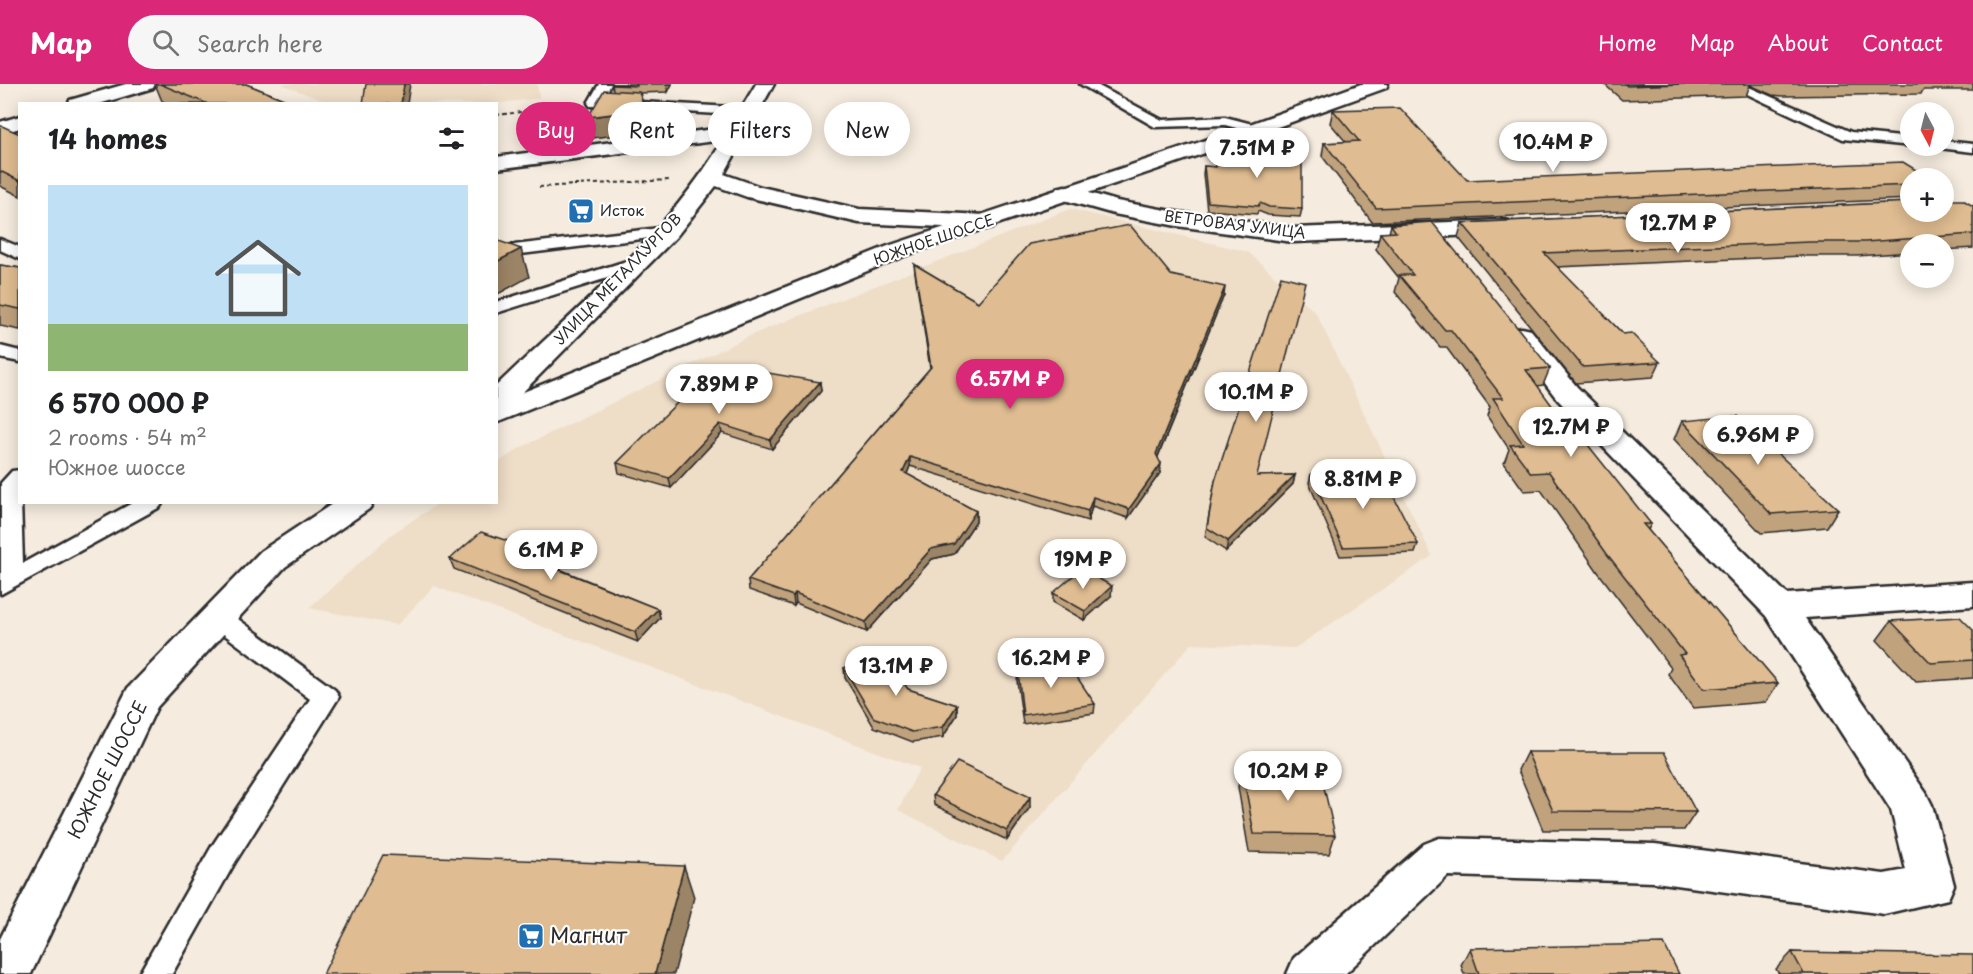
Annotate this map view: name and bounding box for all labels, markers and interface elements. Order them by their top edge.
search box [128,15,548,69]
text: Map [30,21,92,64]
icon: search [149,26,182,59]
text: Search here [197,26,323,59]
text: Home [1598,26,1657,58]
text: Map [1690,26,1735,58]
text: About [1768,26,1829,58]
text: Contact [1862,26,1943,58]
chip: Buy [516,102,596,156]
chip: Rent [608,102,696,156]
chip: Filters [708,102,812,156]
chip: New [824,102,910,156]
north arrow [1900,102,1954,156]
map controls [1900,102,1954,288]
text: 14 homes [48,119,167,158]
icon: filters [435,122,468,155]
pin: 10.4M ₽ [1498,122,1608,173]
text: 10.4M ₽ [1513,126,1593,156]
pin: 7.51M ₽ [1202,128,1312,179]
text: 7.51M ₽ [1219,132,1295,162]
button: + [1900,168,1954,222]
supermarket icon: Исток [566,196,596,226]
place label: Исток [600,198,644,221]
street label: ВЕТРОВАЯ УЛИЦА [1163,203,1307,244]
pin: 12.7M ₽ [1623,203,1733,254]
street label: УЛИЦА МЕТАЛЛУРГОВ [548,207,686,349]
street label: ЮЖНОЕ ШОССЕ [870,207,997,270]
text: 12.7M ₽ [1640,207,1716,237]
icon: home [204,224,312,332]
button: − [1900,234,1954,288]
pin: 6.57M ₽ [955,359,1065,410]
text: 6.57M ₽ [970,363,1050,393]
pin: 7.89M ₽ [664,364,774,415]
text: 7.89M ₽ [680,368,758,398]
pin: 10.1M ₽ [1201,372,1311,423]
text: 10.1M ₽ [1218,376,1294,406]
text: 6 570 000 ₽ [48,383,209,422]
pin: 12.7M ₽ [1516,407,1626,458]
text: 12.7M ₽ [1533,411,1609,441]
pin: 6.96M ₽ [1703,415,1813,466]
text: 6.96M ₽ [1717,419,1799,449]
text: 2 rooms · 54 m² [48,422,207,452]
text: Южное шоссе [48,452,186,482]
pin: 8.81M ₽ [1308,459,1418,510]
text: 8.81M ₽ [1324,463,1402,493]
pin: 6.1M ₽ [502,530,600,581]
text: 6.1M ₽ [518,534,584,564]
pin: 19M ₽ [1041,539,1125,590]
text: 19M ₽ [1054,543,1112,573]
pin: 16.2M ₽ [996,638,1106,689]
text: 16.2M ₽ [1011,642,1091,672]
pin: 13.1M ₽ [841,646,951,697]
text: 13.1M ₽ [859,650,933,680]
street label: ЮЖНОЕ ШОССЕ [60,696,153,843]
pin: 10.2M ₽ [1233,751,1343,802]
text: 10.2M ₽ [1248,755,1328,785]
place label: Магнит [550,918,627,950]
supermarket icon: Магнит [516,921,546,951]

